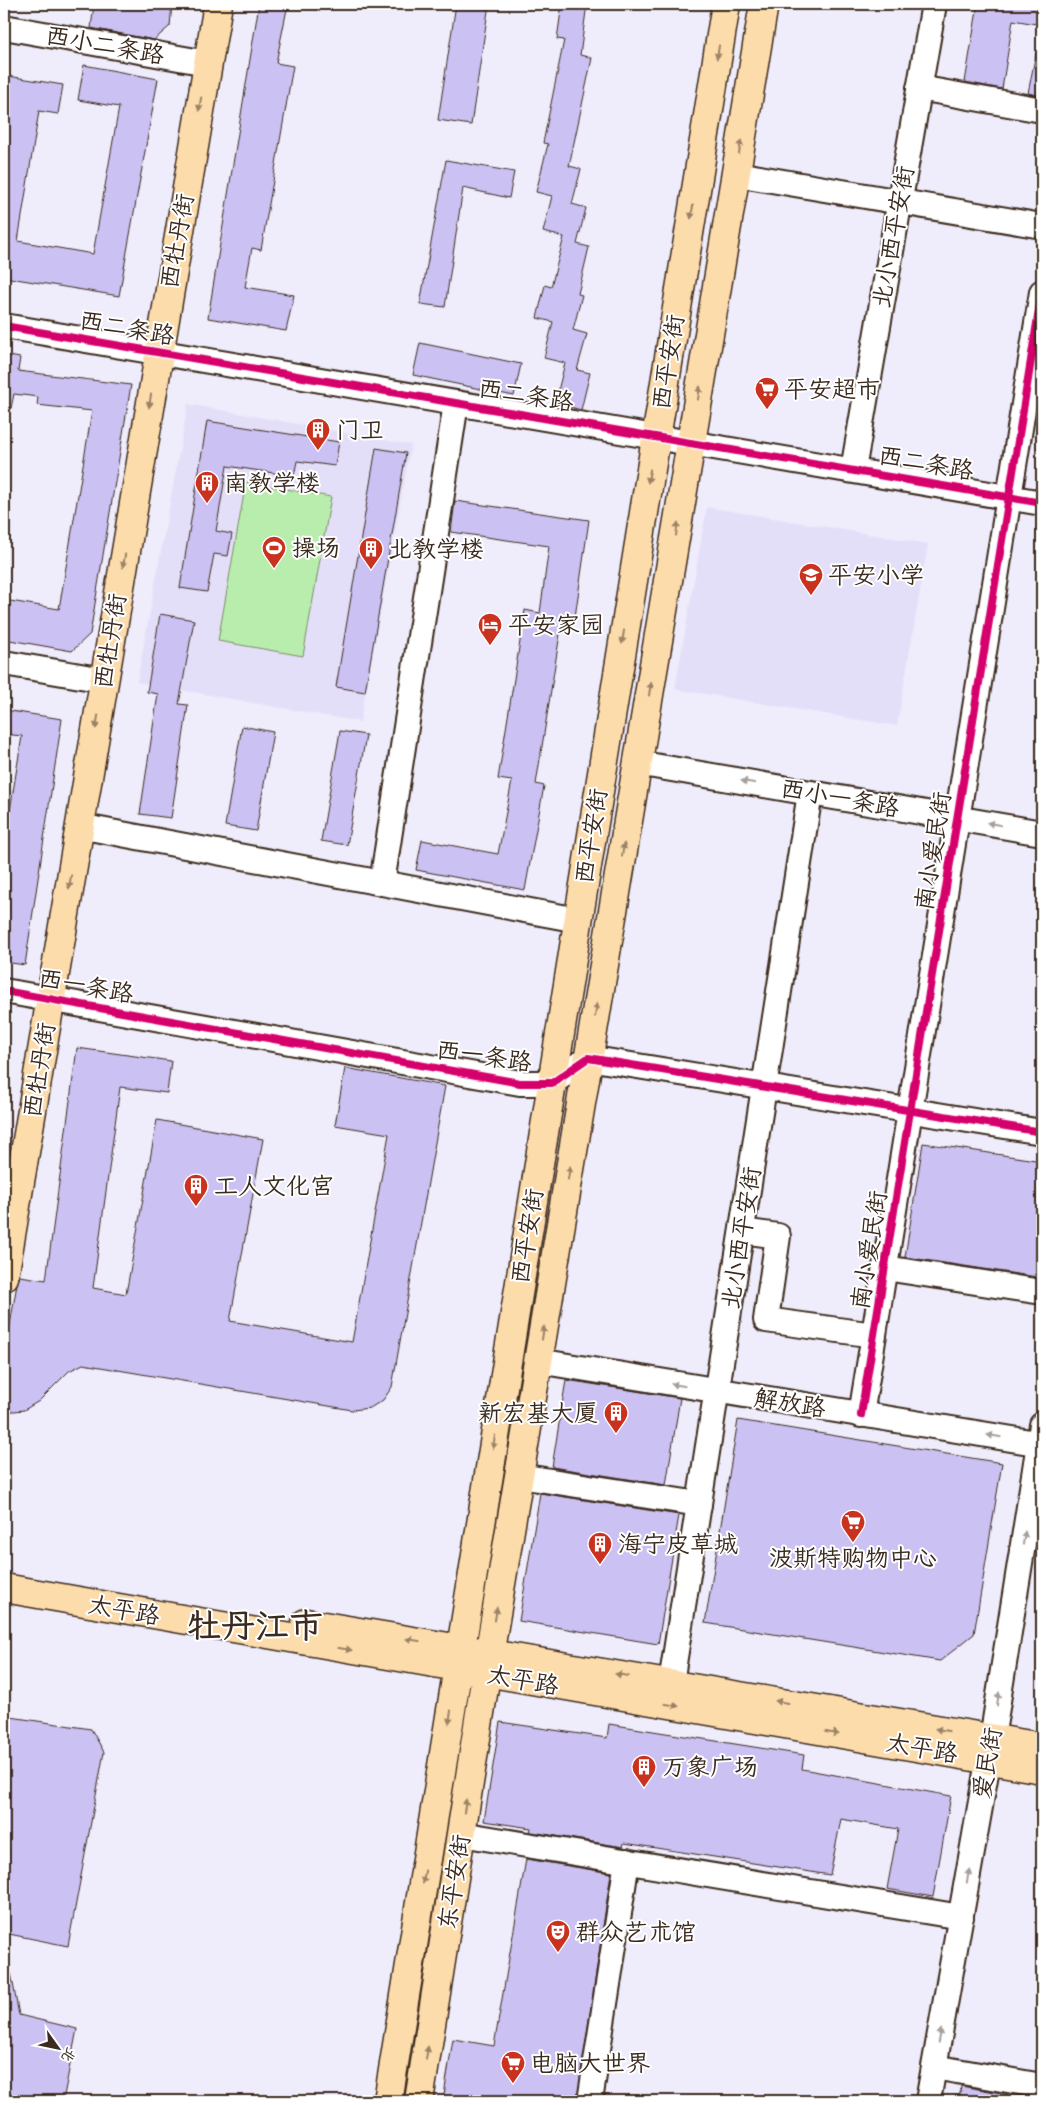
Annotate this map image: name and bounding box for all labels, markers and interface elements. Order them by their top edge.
street label: 西小二条路 [43,20,167,70]
one-way arrow [714,44,722,60]
one-way arrow [196,96,204,112]
one-way arrow [737,138,745,154]
street label: 北小西平安街 [866,163,920,311]
street label: 西牡丹街 [154,191,200,291]
one-way arrow [688,205,696,221]
street label: 西二条路 [77,305,177,351]
street label: 西平安街 [646,312,690,412]
street label: 西二条路 [476,373,576,417]
place label: 平安超市 [784,374,880,404]
supermarket icon: 平安超市 [754,376,780,410]
one-way arrow [696,385,704,401]
one-way arrow [146,393,154,409]
place label: 门卫 [336,415,384,445]
building icon: 门卫 [305,417,331,451]
street label: 西二条路 [876,440,976,486]
place label: 南教学楼 [224,468,320,498]
one-way arrow [645,469,653,485]
building icon: 南教学楼 [194,470,220,504]
one-way arrow [673,521,681,537]
place label: 操场 [292,533,340,563]
place label: 北教学楼 [388,534,484,564]
sports icon: 操场 [261,535,287,569]
building icon: 北教学楼 [358,536,384,570]
one-way arrow [119,554,127,570]
place label: 平安小学 [828,560,924,590]
school or university icon: 平安小学 [798,562,824,596]
street label: 西牡丹街 [88,591,132,691]
place label: 平安家园 [508,610,604,640]
hotel icon: 平安家园 [477,612,503,646]
one-way arrow [619,629,627,645]
one-way arrow [646,681,654,697]
one-way arrow [92,714,100,730]
street label: 西小一条路 [778,773,902,823]
one-way arrow [739,778,755,786]
street label: 西平安街 [569,786,613,886]
street label: 南小爱民街 [909,789,957,913]
one-way arrow [986,820,1002,828]
one-way arrow [620,841,628,857]
one-way arrow [66,874,74,890]
street label: 西一条路 [36,963,136,1009]
one-way arrow [593,1002,601,1018]
street label: 西牡丹街 [17,1020,61,1120]
street label: 西一条路 [434,1034,534,1078]
one-way arrow [566,1164,574,1180]
street label: 北小西平安街 [715,1165,767,1311]
place label: 工人文化宫 [214,1171,334,1201]
building icon: 工人文化宫 [183,1173,209,1207]
street label: 西平安街 [505,1186,549,1286]
street label: 南小爱民街 [845,1188,893,1312]
one-way arrow [539,1325,547,1341]
one-way arrow [670,1381,686,1389]
street label: 解放路 [752,1383,828,1423]
place label: 新宏基大厦 [478,1398,598,1428]
building icon: 新宏基大厦 [603,1400,629,1434]
one-way arrow [986,1432,1002,1440]
one-way arrow [489,1434,497,1450]
supermarket icon: 波斯特购物中心 [840,1509,866,1543]
place label: 海宁皮草城 [618,1529,738,1559]
one-way arrow [1020,1530,1028,1546]
building icon: 海宁皮草城 [587,1531,613,1565]
place label: 波斯特购物中心 [769,1543,937,1573]
street label: 太平路 [86,1589,162,1631]
district label: 牡丹江市 [187,1604,323,1647]
one-way arrow [492,1606,500,1622]
one-way arrow [404,1636,420,1644]
one-way arrow [337,1645,353,1653]
street label: 太平路 [485,1659,561,1701]
one-way arrow [614,1671,630,1679]
one-way arrow [995,1690,1003,1706]
one-way arrow [774,1698,790,1706]
one-way arrow [664,1702,680,1710]
one-way arrow [445,1709,453,1725]
street label: 爱民街 [966,1725,1008,1801]
one-way arrow [934,1726,950,1734]
street label: 太平路 [884,1727,960,1769]
one-way arrow [825,1729,841,1737]
place label: 万象广场 [662,1752,758,1782]
building icon: 万象广场 [631,1754,657,1788]
one-way arrow [462,1798,470,1814]
street label: 东平安街 [432,1832,476,1932]
one-way arrow [965,1868,973,1884]
one-way arrow [420,1869,428,1885]
place label: 群众艺术馆 [576,1917,696,1947]
theatre icon: 群众艺术馆 [545,1919,571,1953]
north arrow [32,2022,82,2072]
one-way arrow [936,2028,944,2044]
text: 北 [58,2044,79,2065]
one-way arrow [423,2045,431,2061]
place label: 电脑大世界 [530,2048,650,2078]
supermarket icon: 电脑大世界 [500,2050,526,2084]

